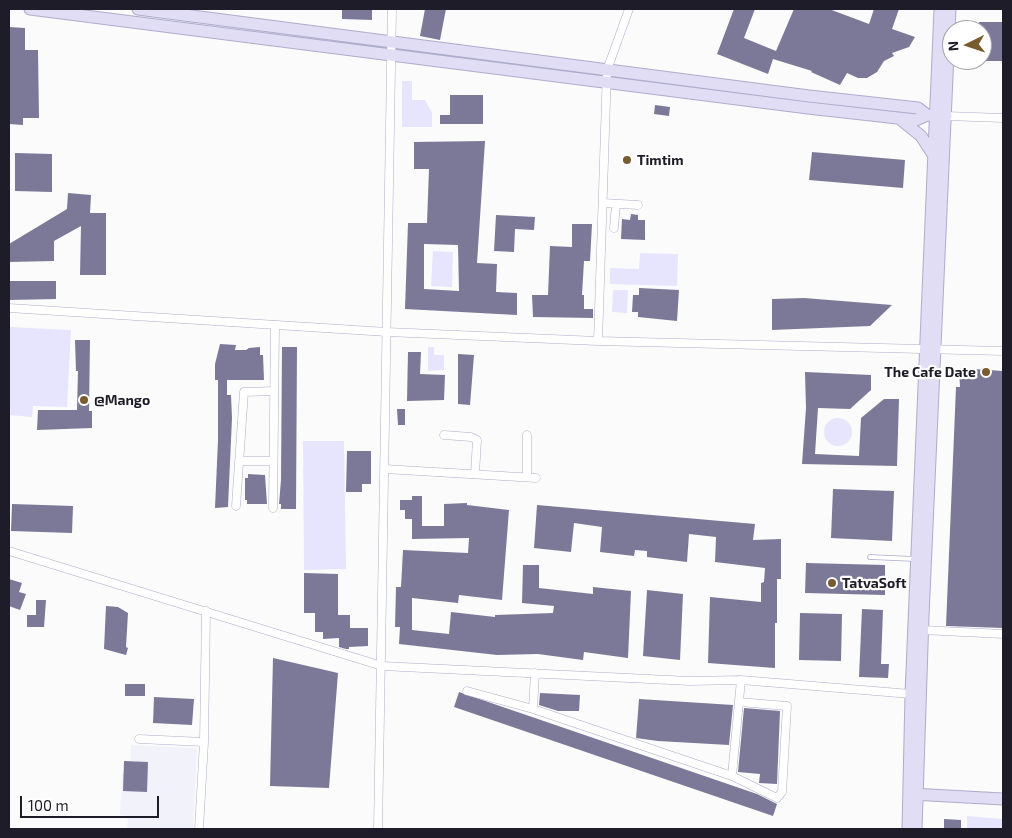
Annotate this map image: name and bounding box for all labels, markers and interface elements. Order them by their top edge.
north arrow [942,20,992,70]
text: N [944,40,961,52]
place label: Timtim [637,152,684,168]
marker: Timtim [621,154,633,166]
place label: The Cafe Date [884,364,976,380]
marker: The Cafe Date [980,366,992,378]
place label: @Mango [94,392,150,408]
marker: @Mango [78,394,90,406]
place label: TatvaSoft [842,575,907,591]
marker: TatvaSoft [826,577,838,589]
scale bar [22,786,161,818]
text: 100 m [28,796,69,814]

